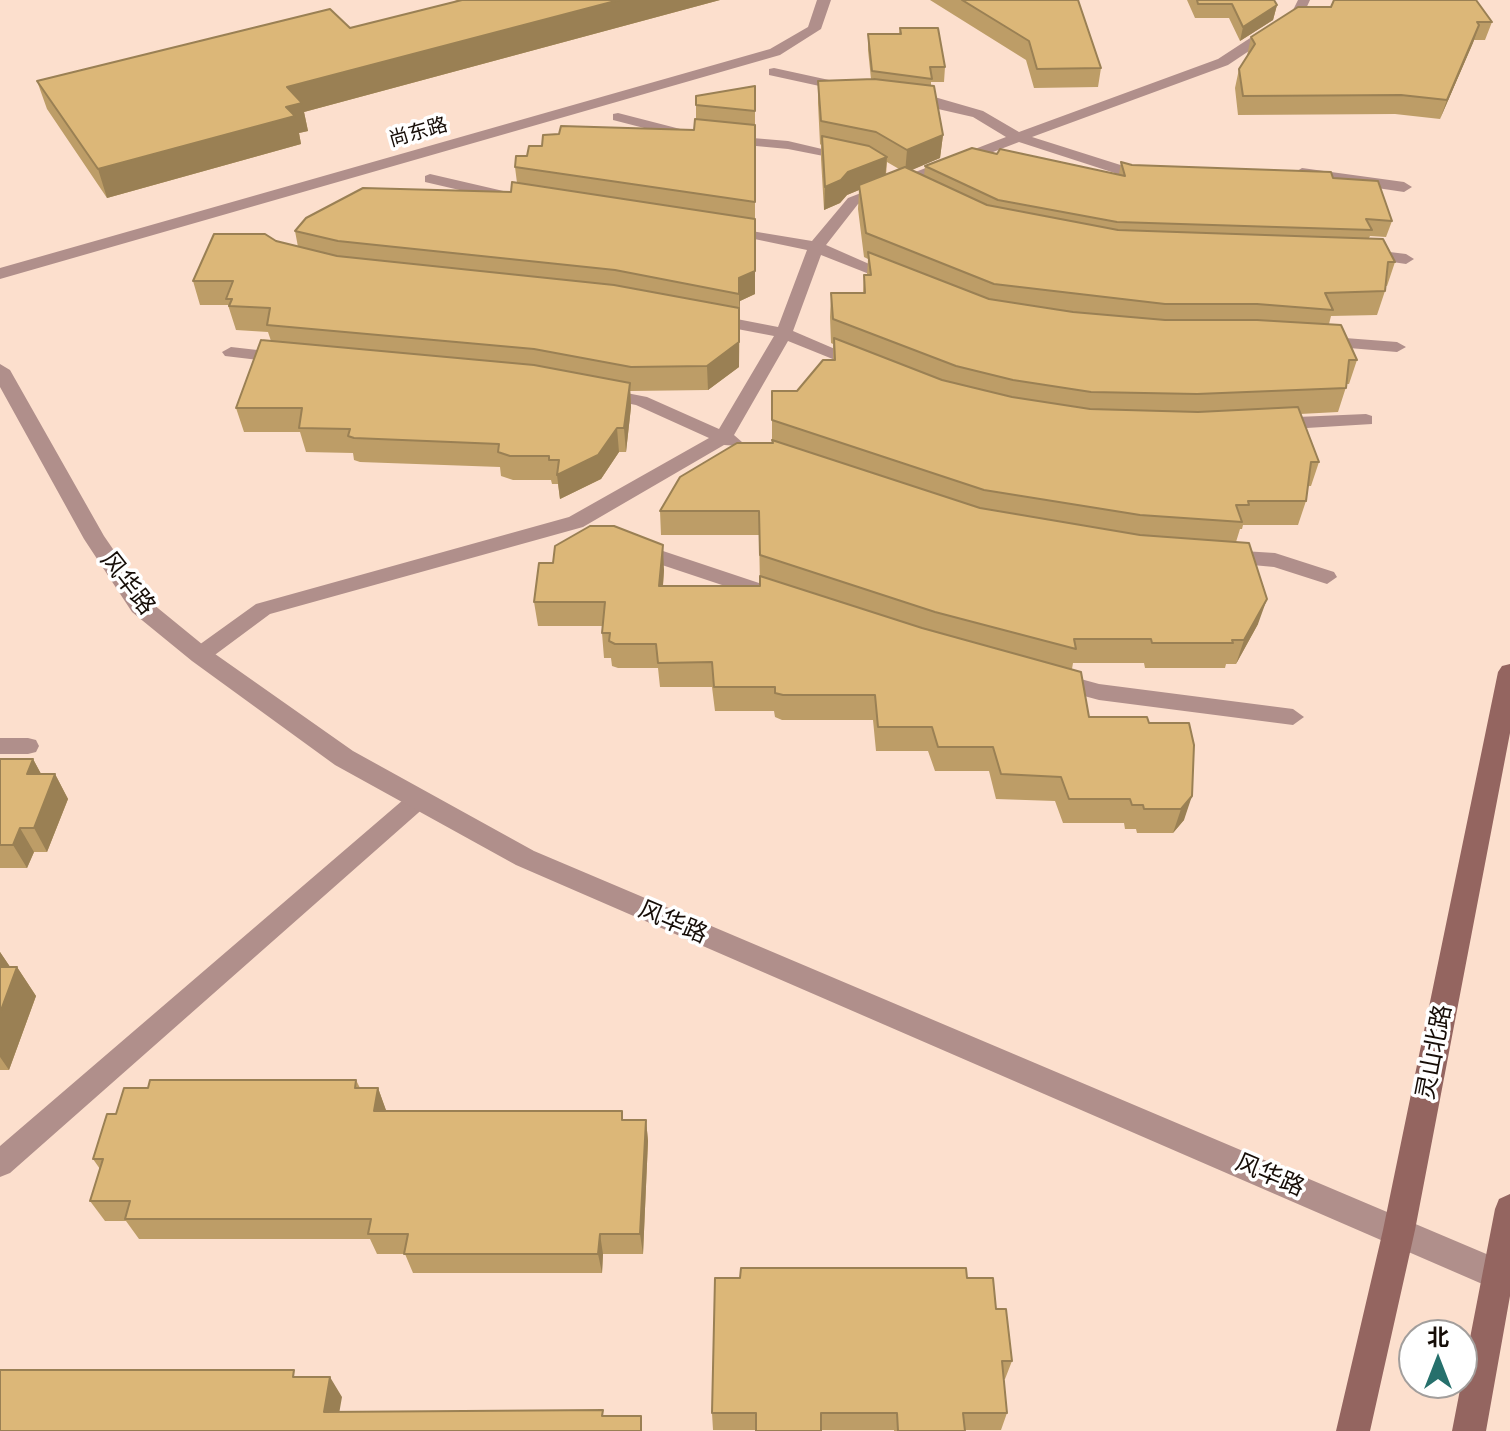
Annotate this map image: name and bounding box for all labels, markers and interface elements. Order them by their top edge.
street label: 尚东路 [386,112,450,152]
street label: 风华路 [94,546,162,620]
street label: 风华路 [634,895,712,949]
street label: 灵山北路 [1411,1002,1457,1102]
street label: 风华路 [1231,1148,1309,1202]
north arrow [1398,1319,1478,1399]
text: 北 [1427,1323,1449,1350]

